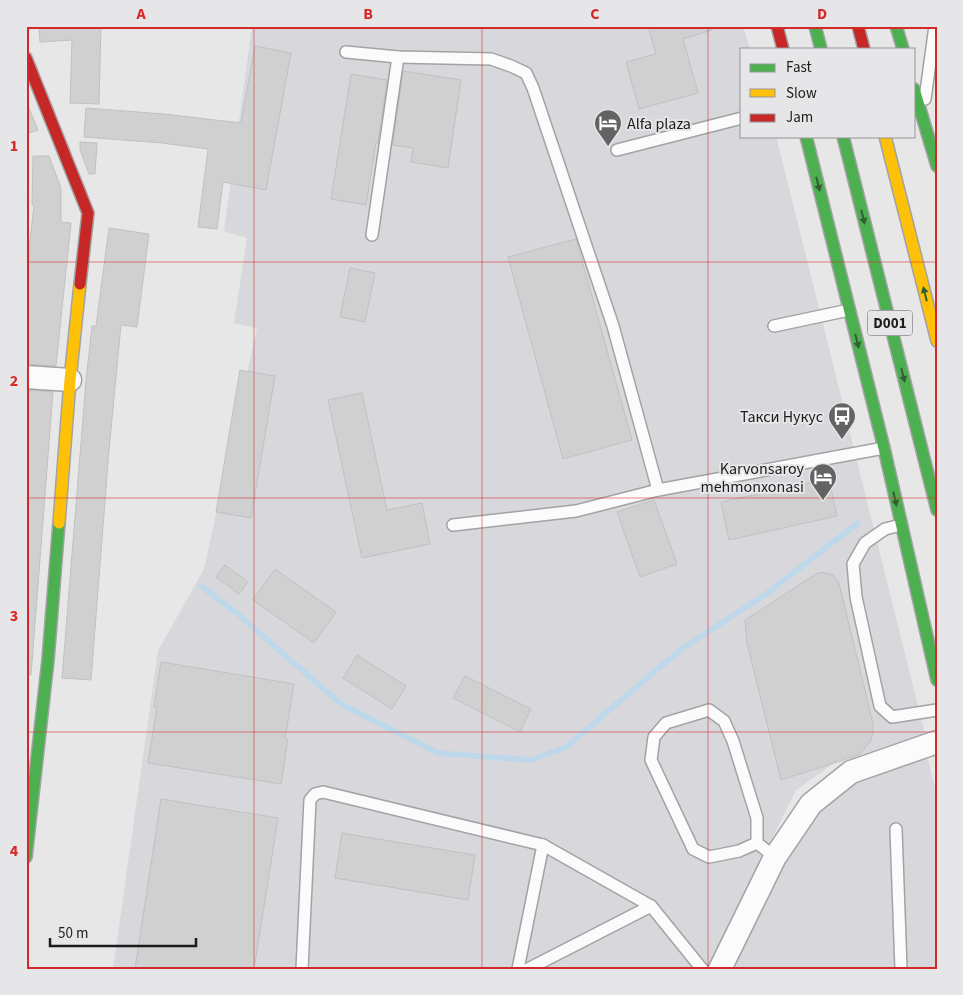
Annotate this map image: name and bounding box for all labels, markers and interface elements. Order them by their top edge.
text: A [135,3,146,25]
text: B [363,3,373,25]
text: C [590,3,600,25]
text: D [817,3,827,25]
legend [740,48,916,138]
text: Fast [786,57,812,78]
text: Slow [786,83,817,104]
text: Jam [786,107,813,128]
hotel icon: Alfa plaza [593,108,623,147]
place label: Alfa plaza [627,113,691,135]
text: 1 [10,135,18,157]
one-way arrow [814,176,822,191]
one-way arrow [859,210,867,225]
one-way arrow [921,286,929,301]
road number: D001 [868,310,912,336]
one-way arrow [853,334,861,349]
one-way arrow [899,368,907,383]
text: 2 [10,370,18,392]
bus stop icon: Такси Нукус [827,401,857,440]
place label: Такси Нукус [740,406,823,428]
place label: Karvonsaroy mehmonxonasi [700,458,805,498]
hotel icon: Karvonsaroy mehmonxonasi [808,462,838,501]
one-way arrow [891,492,899,507]
text: 3 [10,605,18,627]
text: 4 [10,840,19,862]
scale bar [50,915,196,947]
text: 50 m [58,923,88,944]

